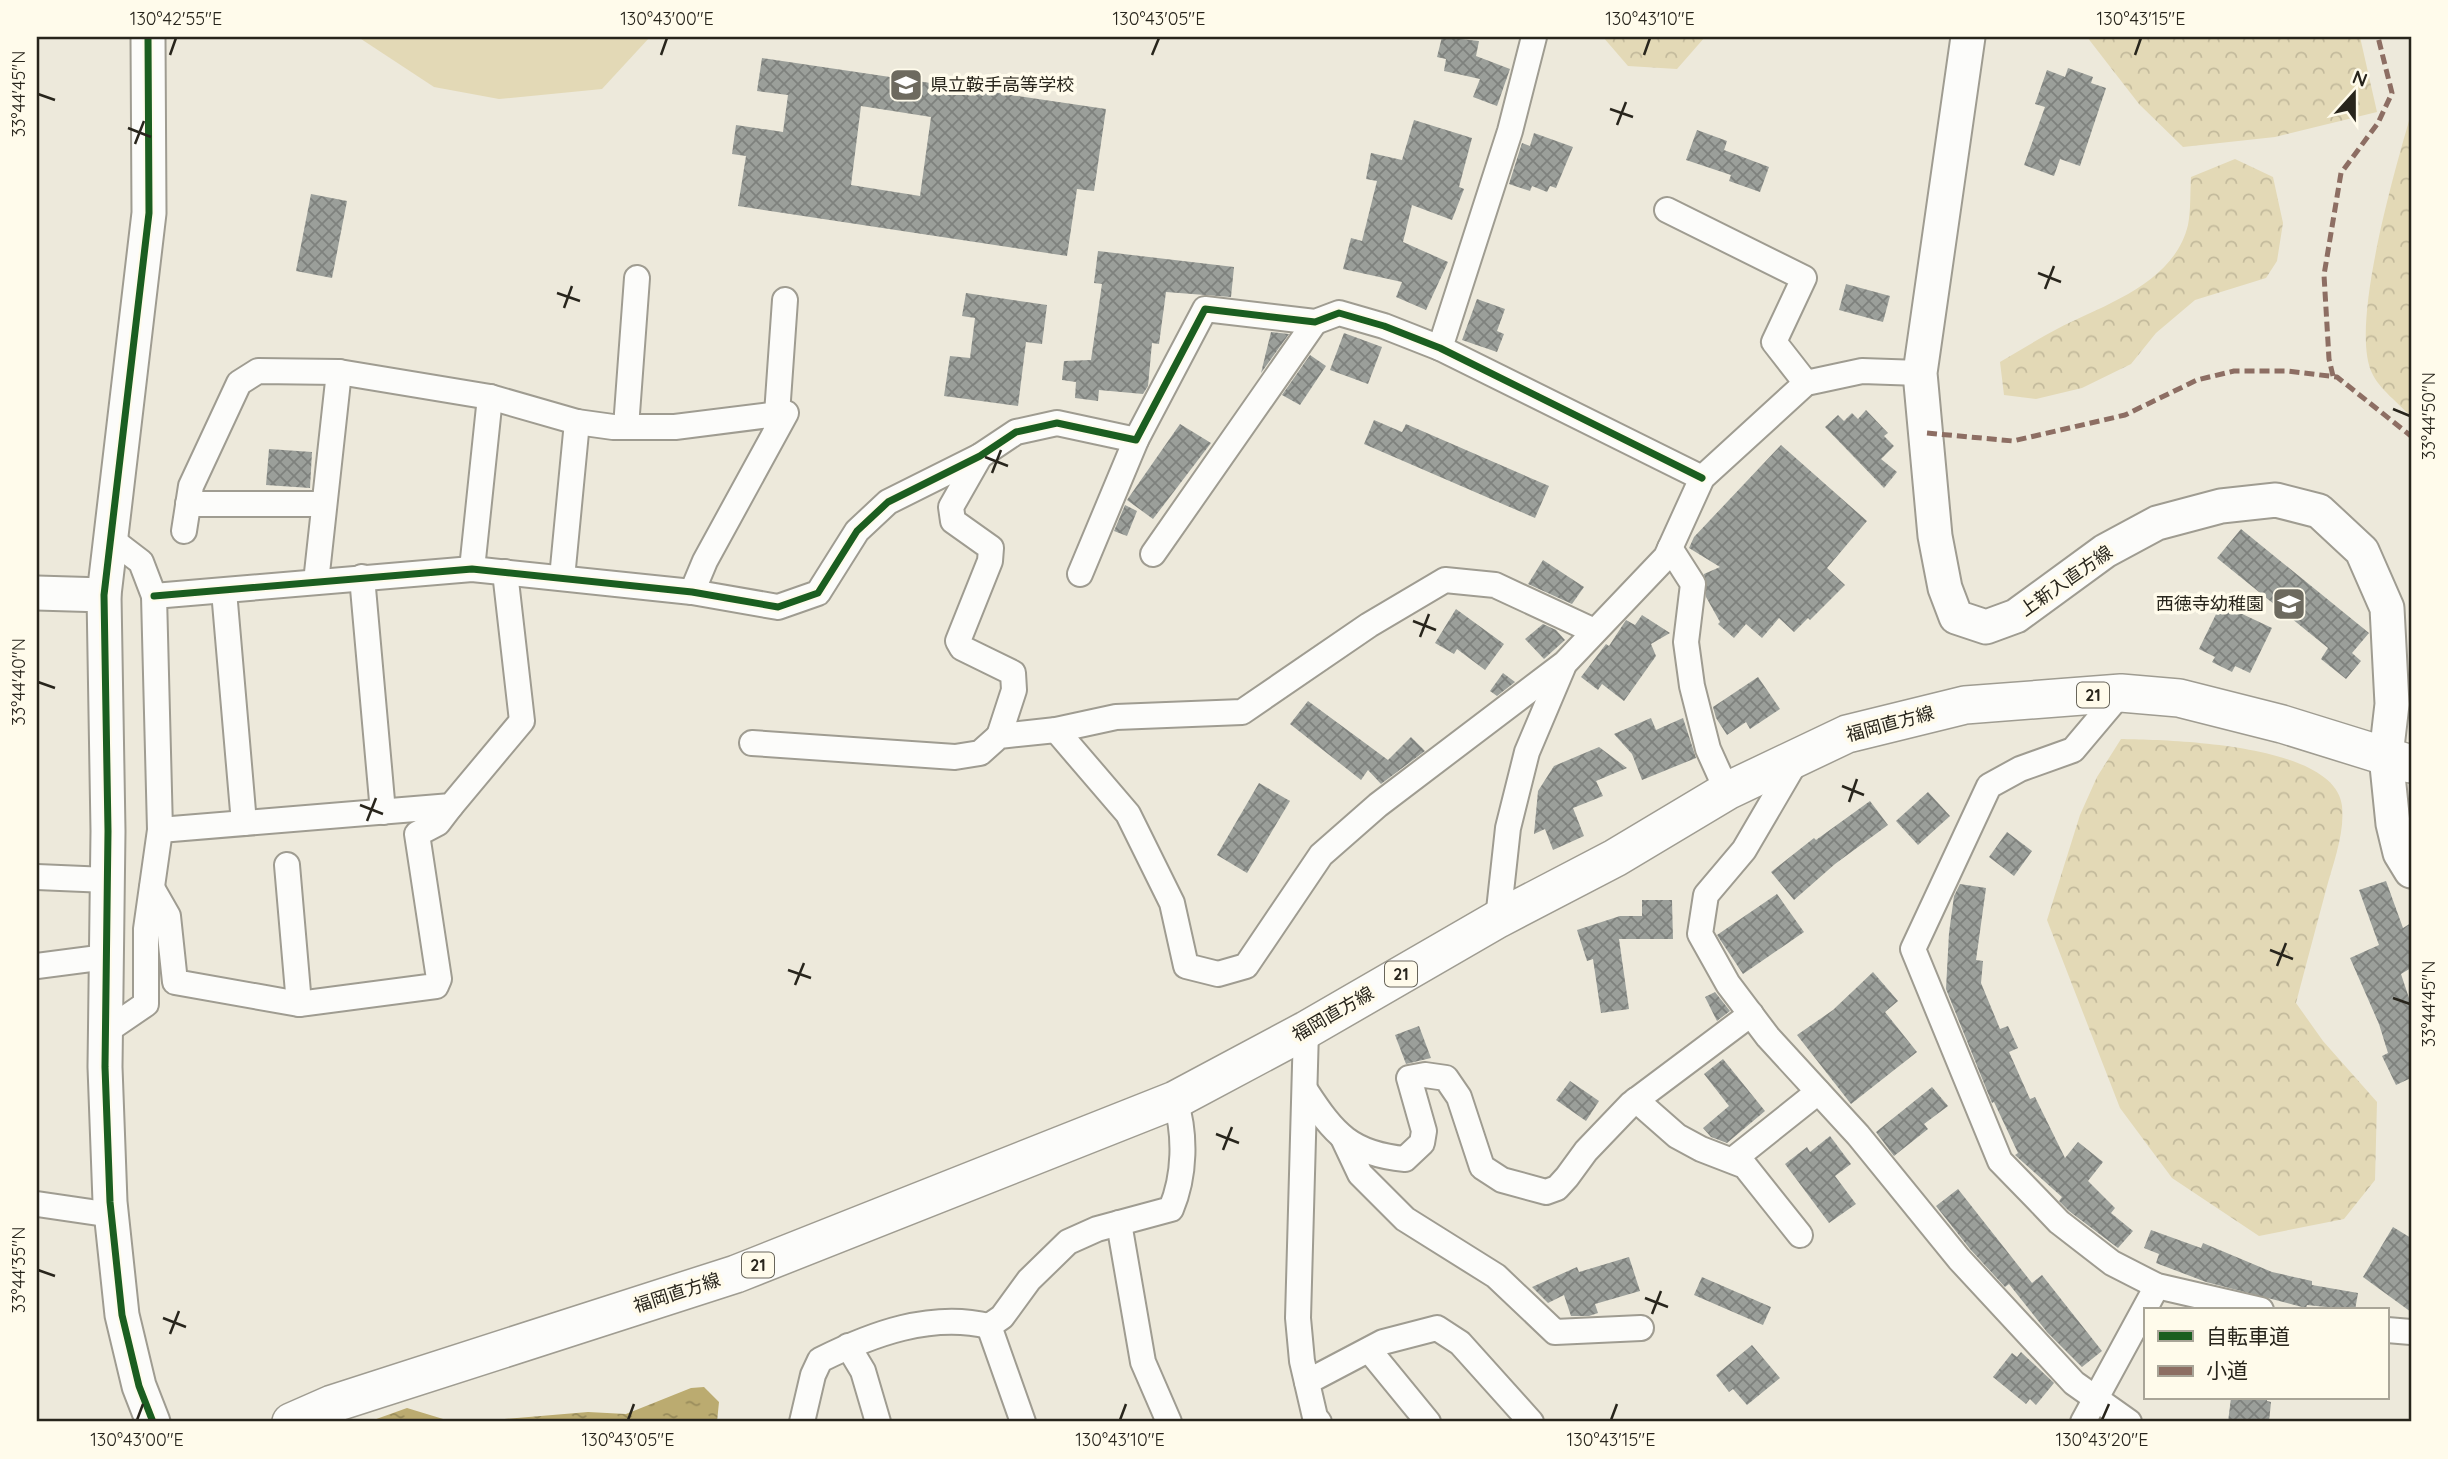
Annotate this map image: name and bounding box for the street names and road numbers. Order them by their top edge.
street label: 上新入直方線 [2015,540,2117,621]
road number: 21 [2077,682,2109,708]
street label: 福岡直方線 [1843,701,1936,746]
road number: 21 [1385,962,1417,986]
street label: 福岡直方線 [1288,981,1377,1046]
road number: 21 [742,1252,774,1278]
street label: 福岡直方線 [630,1268,723,1317]

